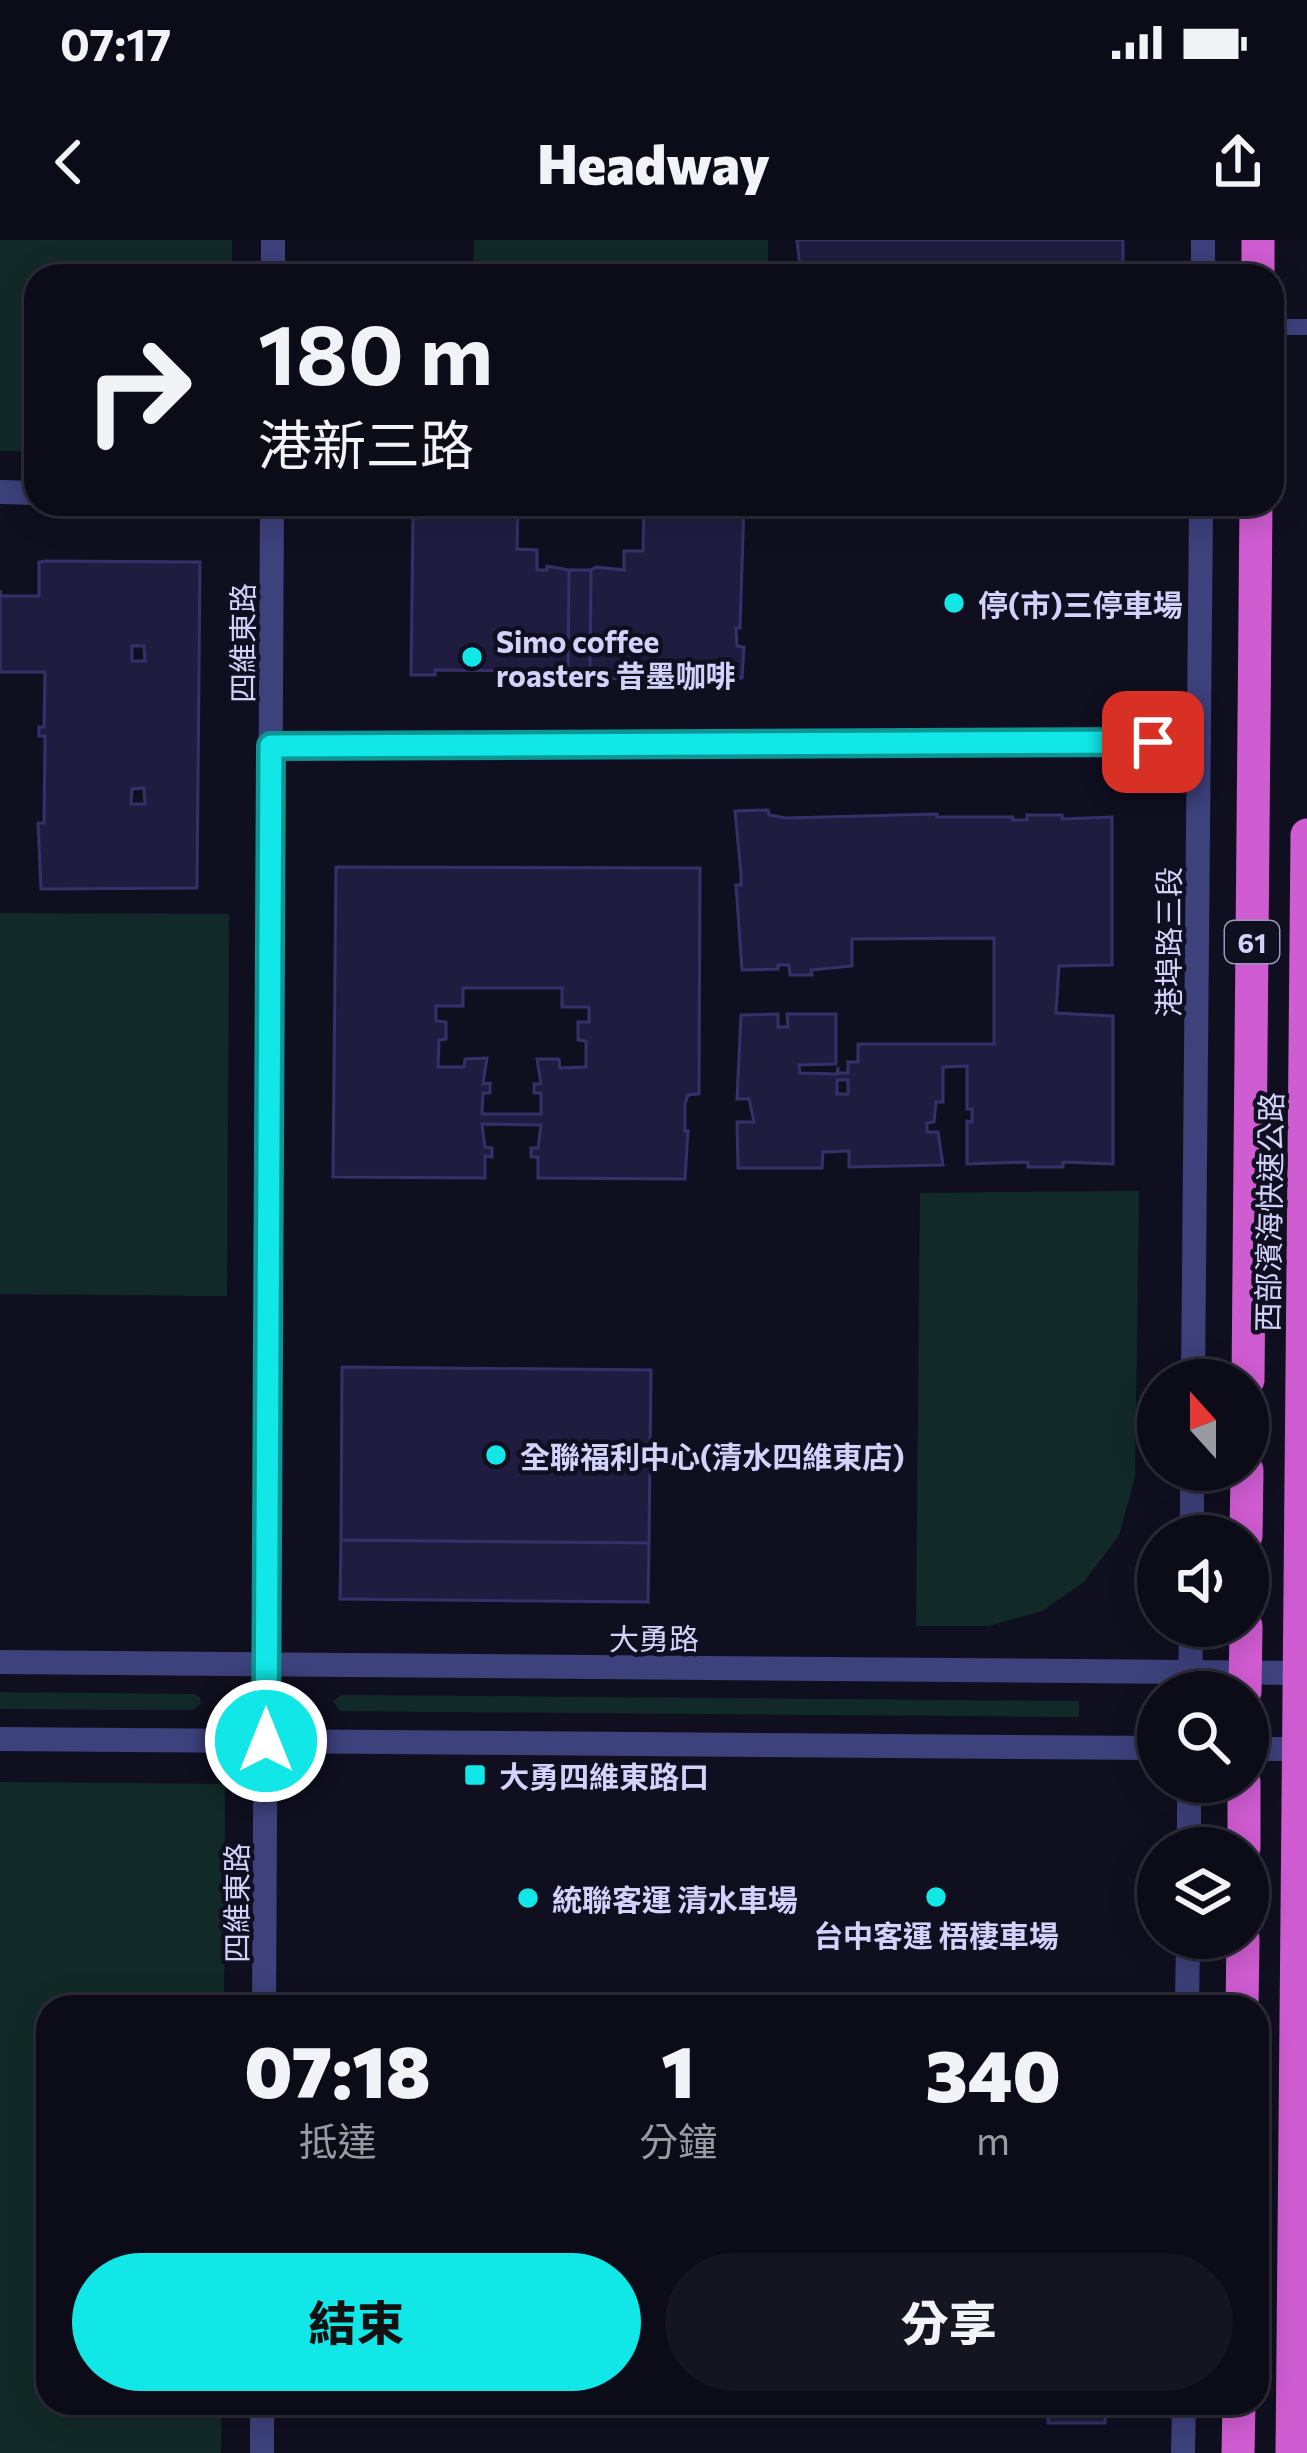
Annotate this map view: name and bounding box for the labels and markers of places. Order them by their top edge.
place label: 停(市)三停車場 [978,585,1183,622]
marker: 停(市)三停車場 [941,590,967,616]
place label: Simo coffee roasters 昔墨咖啡 [496,622,736,693]
marker: Simo coffee roasters 昔墨咖啡 [459,644,485,670]
pin [1102,691,1204,793]
place label: 全聯福利中心(清水四維東店) [520,1437,905,1474]
marker: 全聯福利中心(清水四維東店) [483,1442,509,1468]
place label: 大勇四維東路口 [499,1757,709,1794]
marker: 大勇四維東路口 [462,1762,488,1788]
place label: 統聯客運 清水車場 [552,1880,798,1917]
marker: 台中客運 梧棲車場 [923,1884,949,1910]
marker: 統聯客運 清水車場 [515,1885,541,1911]
place label: 台中客運 梧棲車場 [813,1916,1059,1953]

